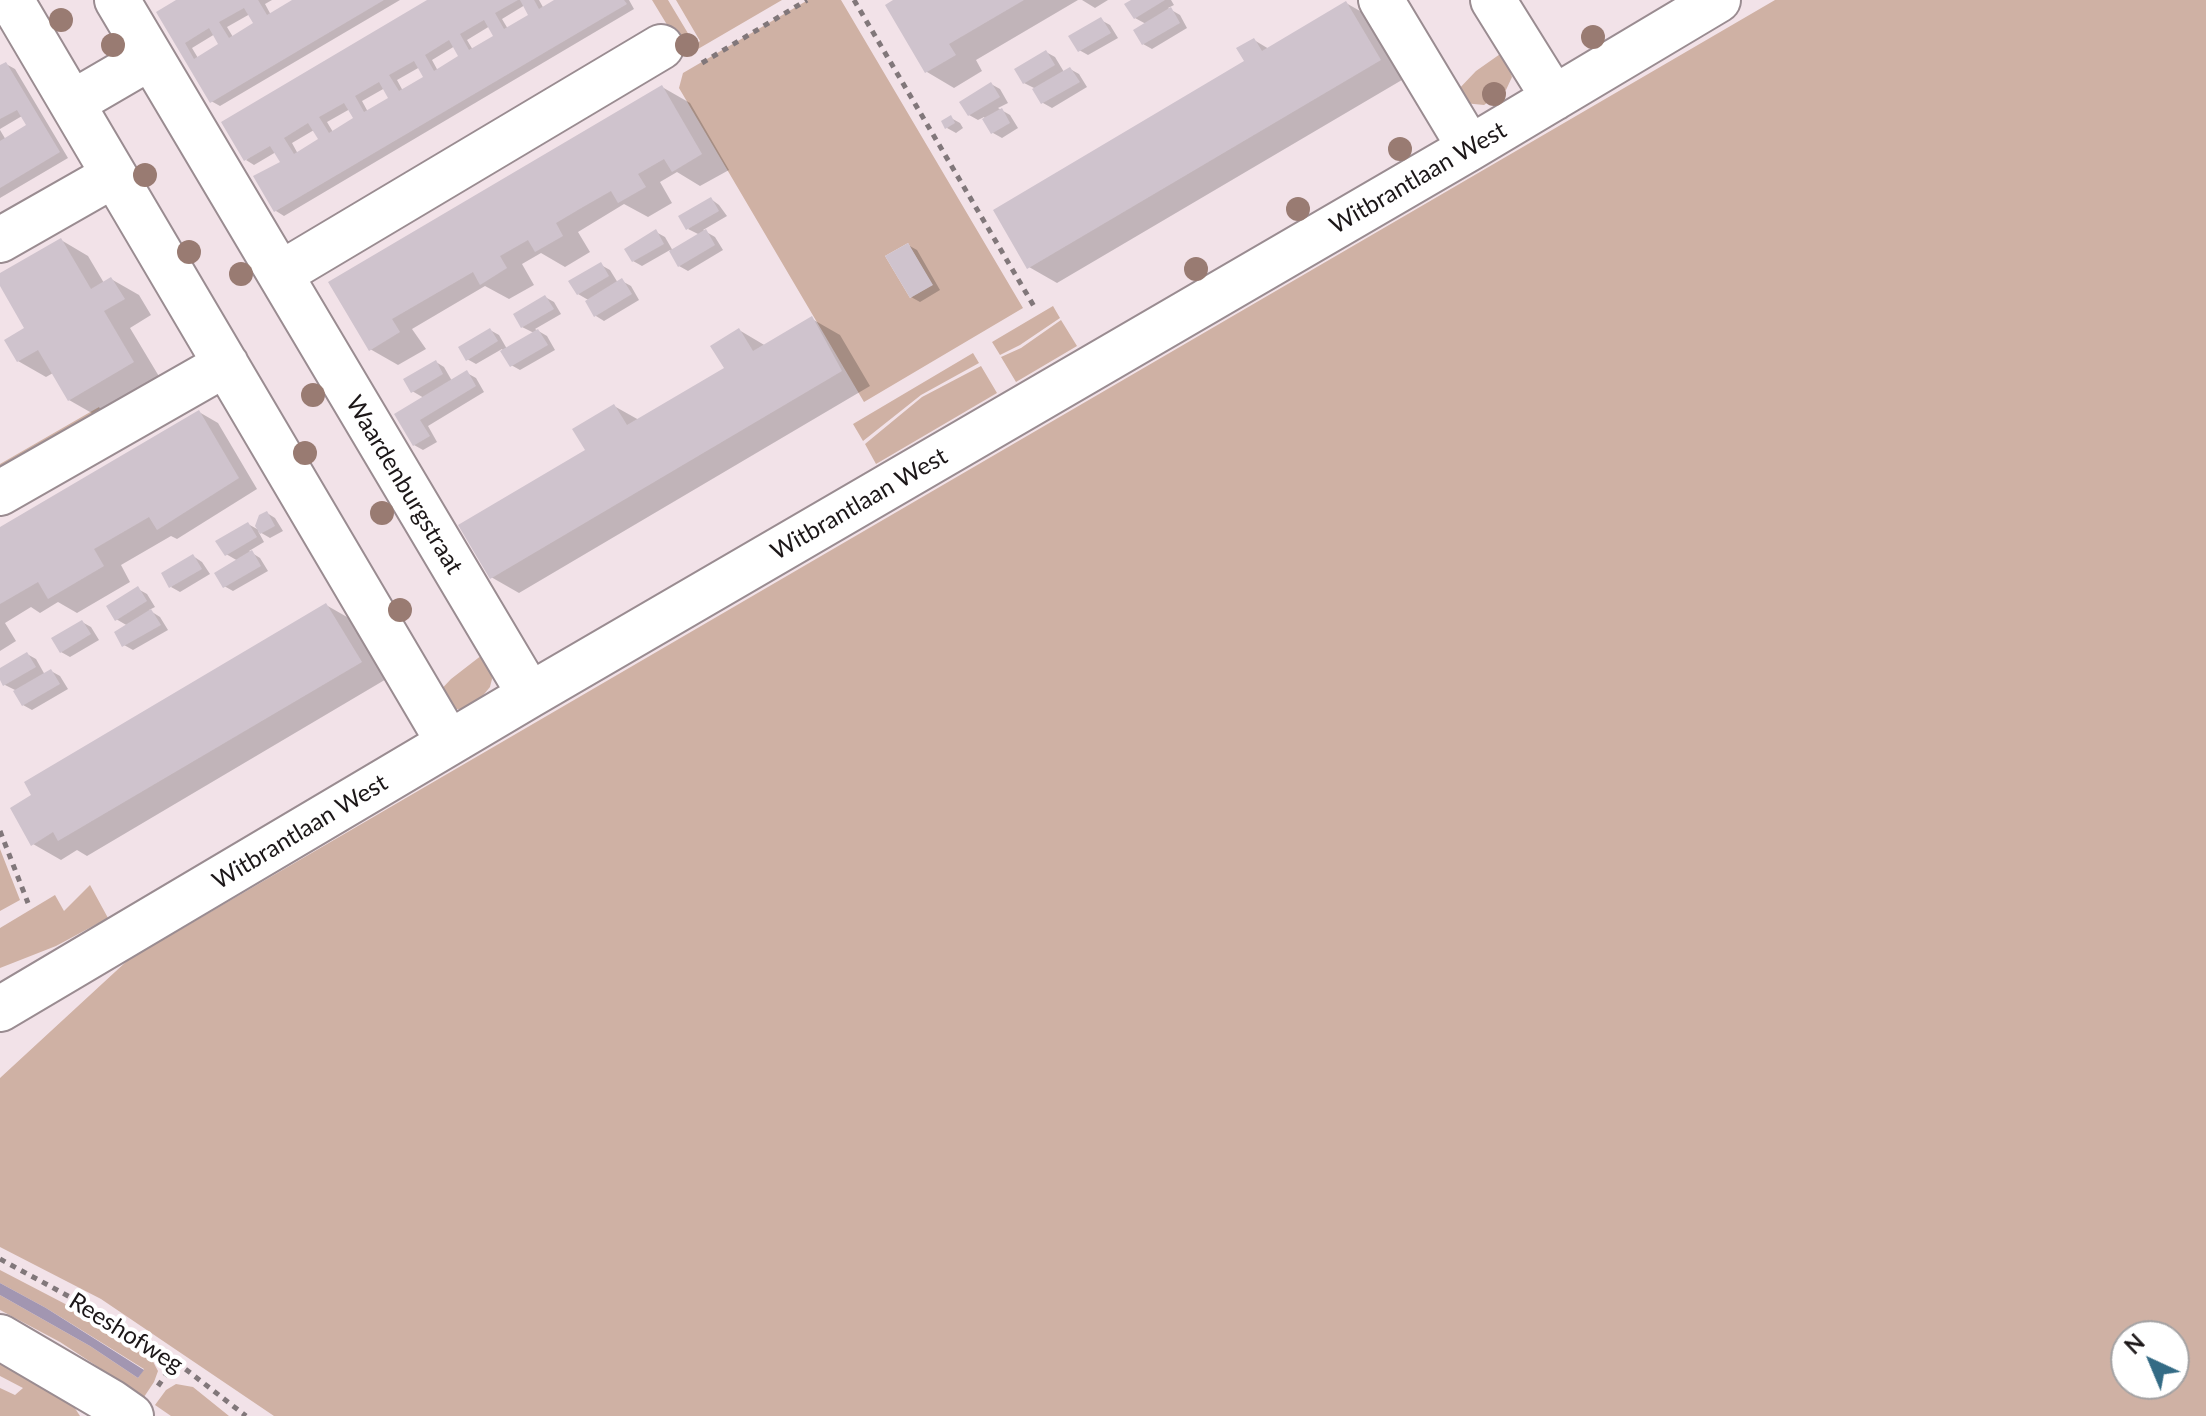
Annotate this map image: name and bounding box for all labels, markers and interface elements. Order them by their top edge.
street label: Witbrantlaan West [1325,116,1511,240]
street label: Waardenburgstraat [339,391,469,579]
street label: Witbrantlaan West [766,442,952,566]
street label: Witbrantlaan West [207,768,393,896]
street label: Reeshofweg [64,1287,188,1379]
north arrow [2110,1320,2190,1400]
text: N [2119,1328,2150,1359]

